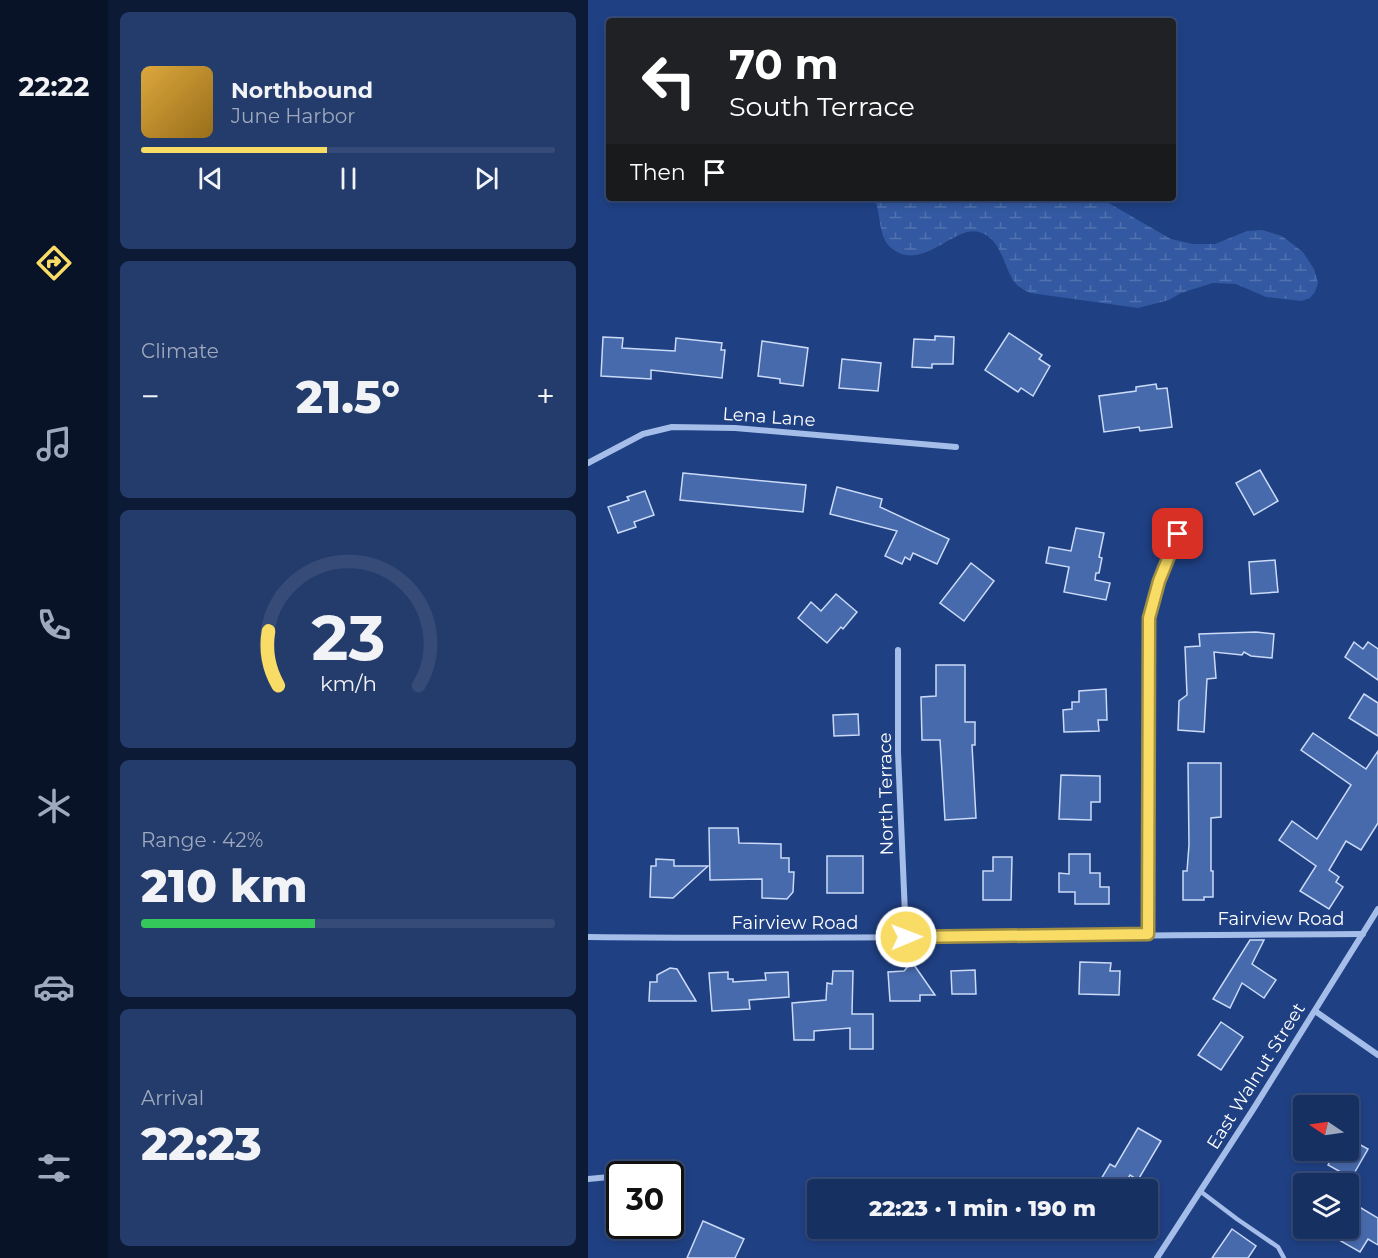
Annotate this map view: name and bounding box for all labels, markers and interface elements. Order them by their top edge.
text: 70 m [729,38,839,90]
icon: left [630,42,708,120]
text: 22:22 [19,70,89,103]
text: Northbound [231,77,373,104]
text: South Terrace [729,90,915,123]
text: June Harbor [231,104,355,128]
icon: arrive [698,156,731,189]
text: Then [630,159,686,186]
icon: previous [194,162,227,195]
icon: pause [332,162,365,195]
icon: next [470,162,503,195]
icon: directions [33,242,75,284]
text: Climate [141,339,219,363]
text: 21.5° [296,369,400,424]
text: − [141,376,160,416]
text: + [536,376,555,416]
street label: Lena Lane [722,403,816,431]
icon: music [33,423,75,465]
pin [1152,508,1203,559]
icon: arrive [1161,517,1194,550]
text: 23 [311,600,385,676]
icon: phone [33,604,75,646]
text: km/h [319,670,377,696]
street label: North Terrace [874,732,898,856]
icon: climate [33,785,75,827]
text: Range · 42% [141,828,263,852]
text: 210 km [141,858,308,913]
position arrow [874,905,938,969]
street label: Fairview Road [1218,908,1344,930]
street label: Fairview Road [732,912,858,934]
icon: car [33,966,75,1008]
street label: East Walnut Street [1202,999,1310,1153]
text: Arrival [141,1086,204,1110]
north arrow [1293,1095,1359,1161]
map controls [1293,1095,1359,1239]
text: 22:23 [141,1116,262,1171]
icon: filters [33,1147,75,1189]
speed limit sign: 30 [606,1161,684,1239]
button: layers [1293,1173,1359,1239]
text: 22:23 · 1 min · 190 m [869,1195,1096,1222]

